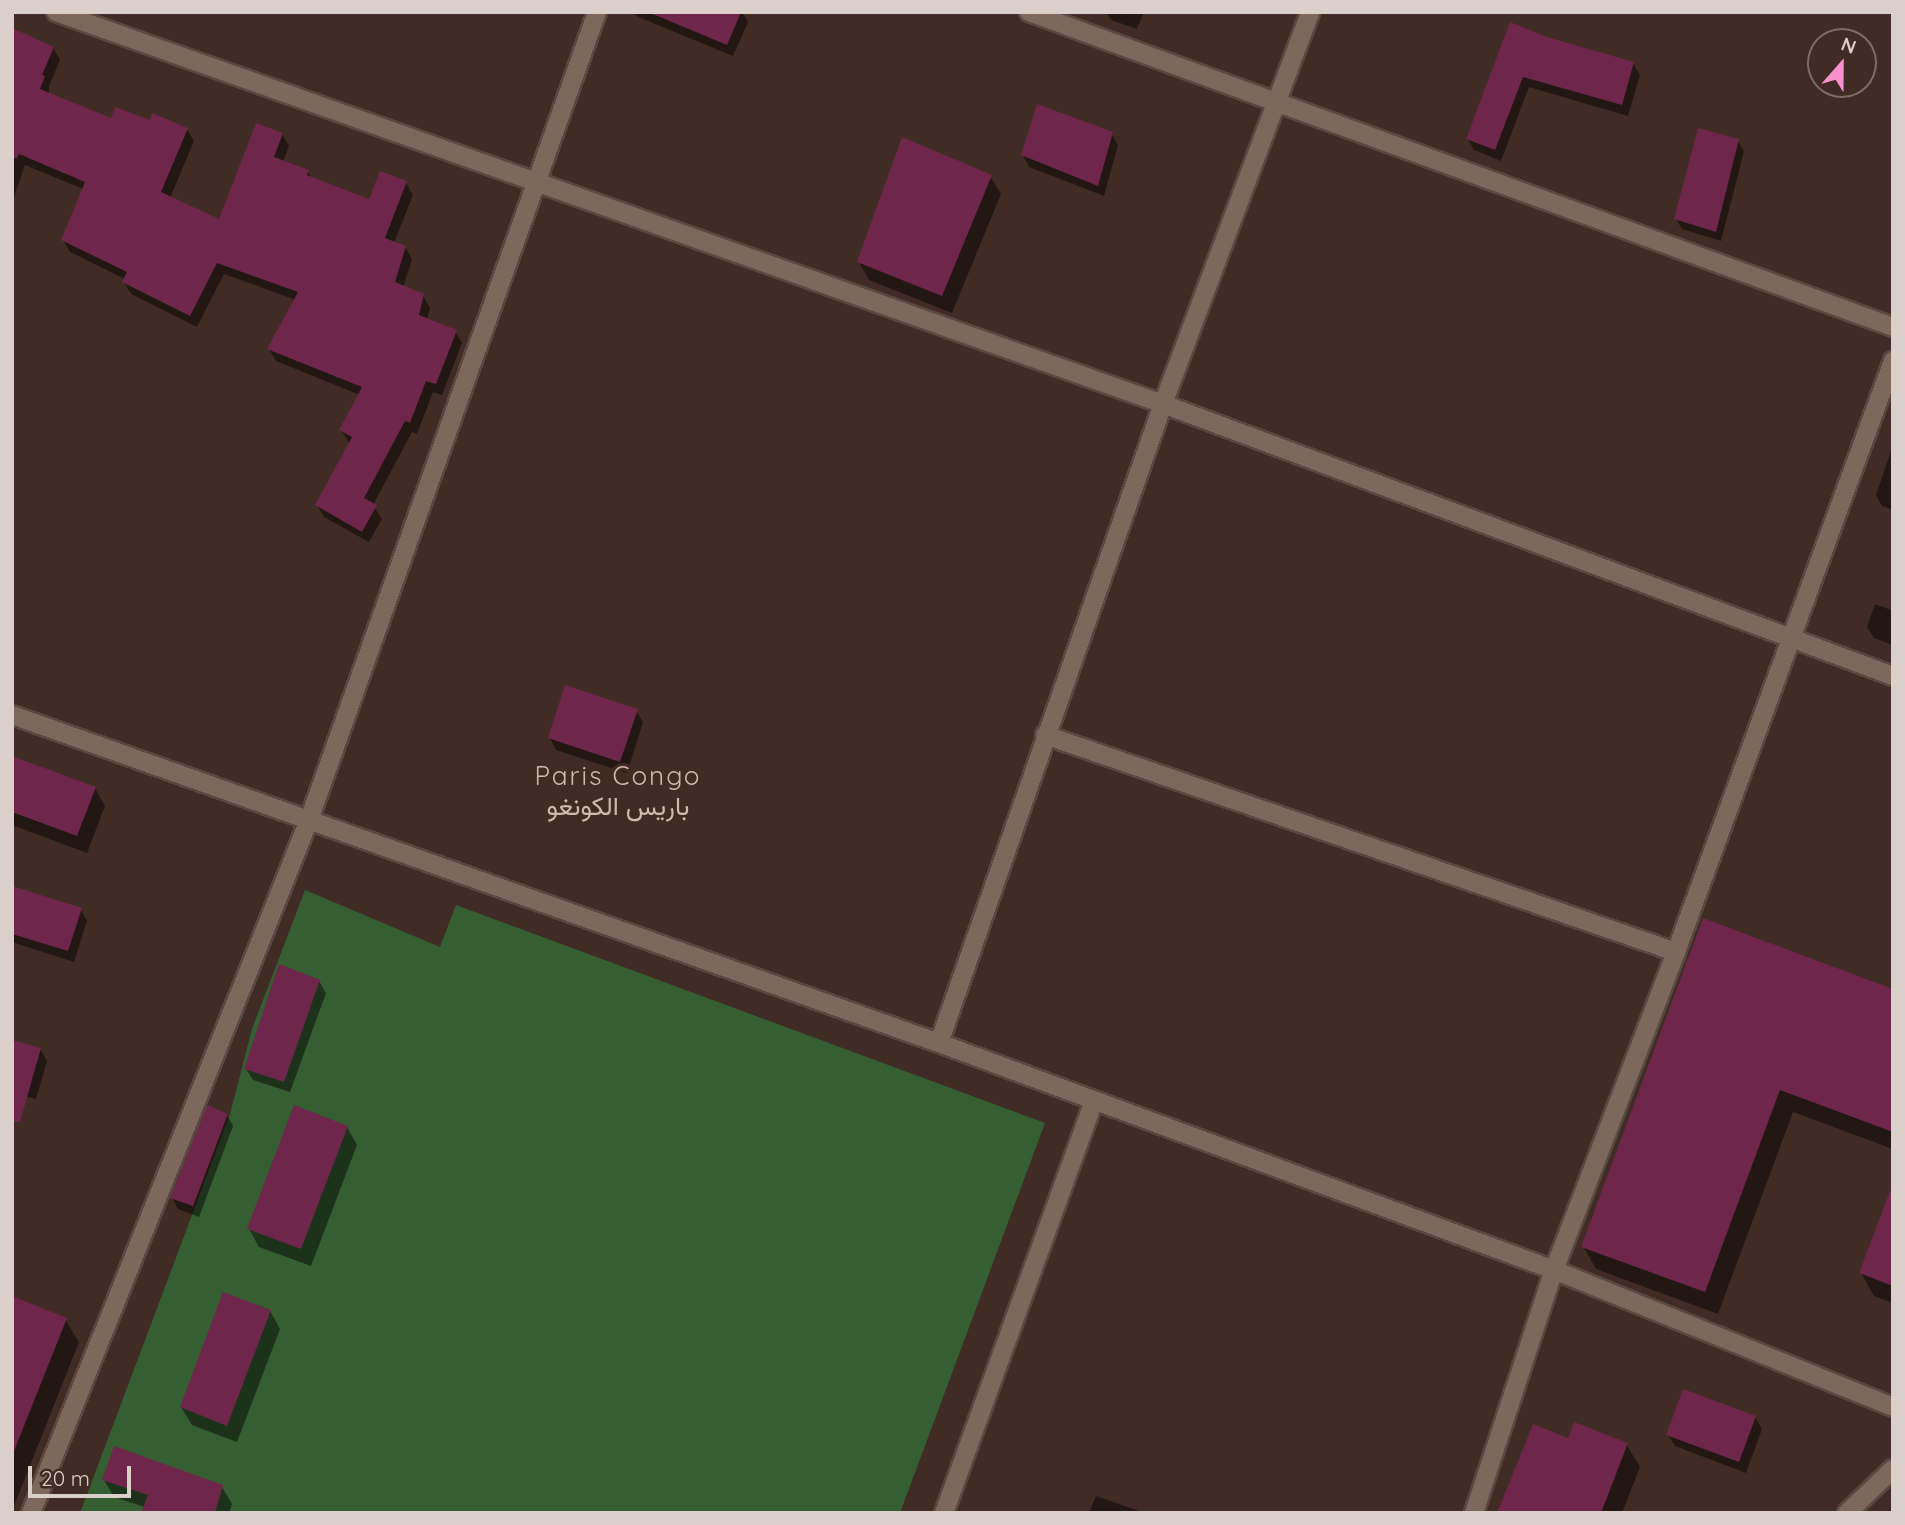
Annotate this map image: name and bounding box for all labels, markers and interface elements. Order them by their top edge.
north arrow [1807,28,1877,98]
text: N [1838,32,1860,59]
district label: Paris Congo باريس الكونغو [536,760,700,822]
scale bar [32,1452,135,1496]
text: 20 m [41,1465,90,1491]

